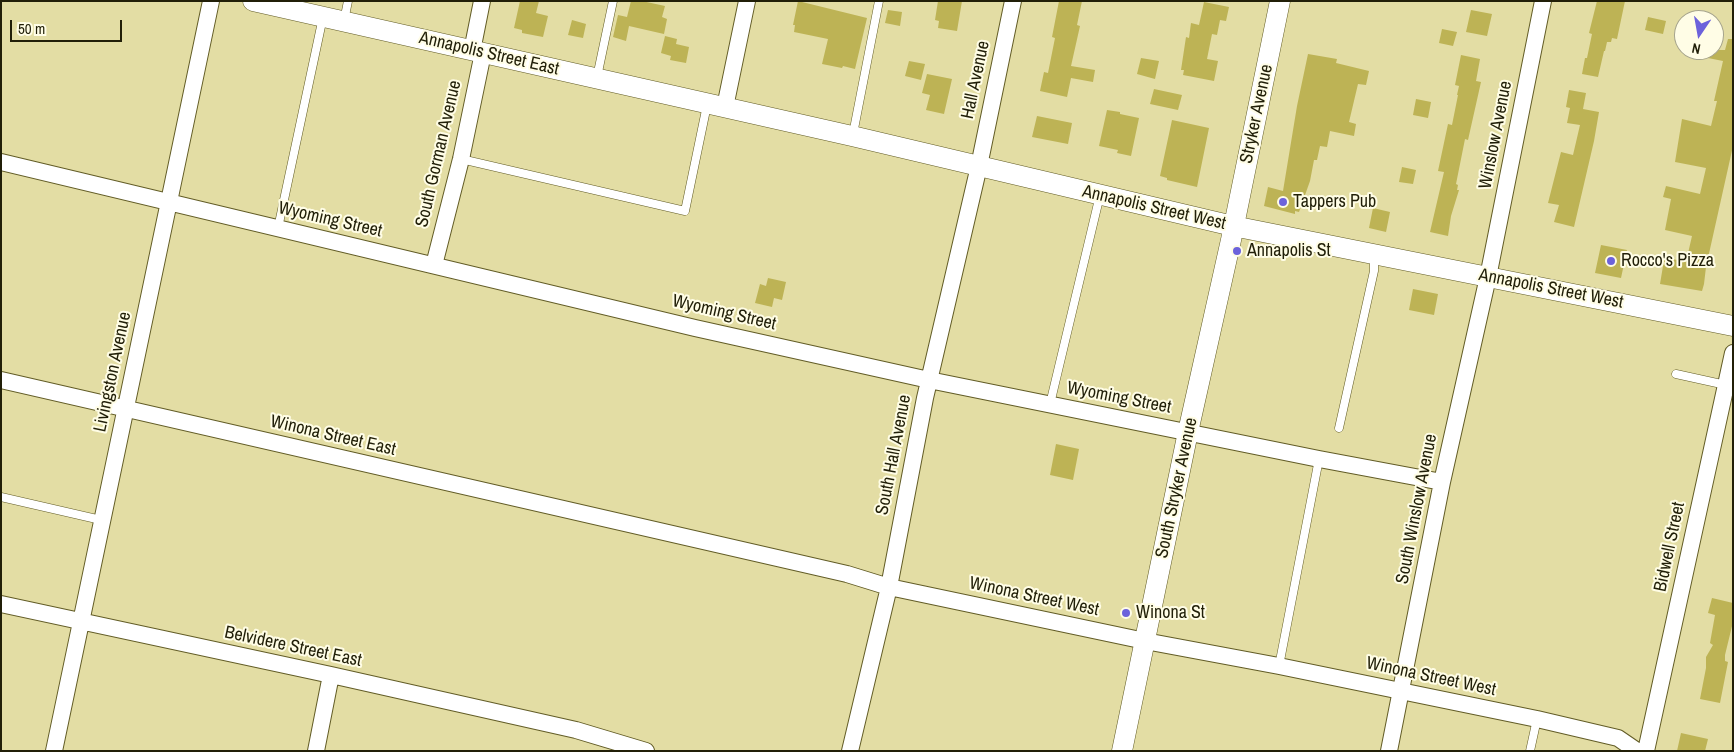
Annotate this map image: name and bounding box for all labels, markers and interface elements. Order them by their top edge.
scale bar [12,10,125,42]
north arrow [1674,10,1724,60]
text: 50 m [18,18,45,39]
street label: Annapolis Street East [417,27,561,81]
street label: Hall Avenue [957,39,995,121]
text: N [1690,39,1702,58]
street label: Stryker Avenue [1236,63,1278,165]
street label: South Gorman Avenue [412,79,466,229]
street label: Winslow Avenue [1475,79,1517,191]
street label: Annapolis Street West [1080,181,1228,235]
place label: Tappers Pub [1293,191,1376,213]
marker: Tappers Pub [1277,196,1289,208]
street label: Wyoming Street [276,198,384,242]
place label: Annapolis St [1247,240,1331,262]
marker: Annapolis St [1231,245,1243,257]
place label: Rocco's Pizza [1621,250,1714,272]
marker: Rocco's Pizza [1605,255,1617,267]
street label: Annapolis Street West [1477,264,1625,314]
street label: Wyoming Street [670,291,778,335]
street label: Livingston Avenue [90,310,136,434]
street label: Wyoming Street [1065,377,1173,419]
street label: South Hall Avenue [872,393,916,517]
street label: Winona Street East [268,411,398,461]
street label: South Stryker Avenue [1152,416,1202,560]
street label: South Winslow Avenue [1392,432,1442,586]
street label: Bidwell Street [1650,500,1690,594]
street label: Winona Street West [967,573,1101,621]
place label: Winona St [1136,602,1205,624]
marker: Winona St [1120,607,1132,619]
street label: Belvidere Street East [223,622,363,672]
street label: Winona Street West [1364,653,1498,701]

